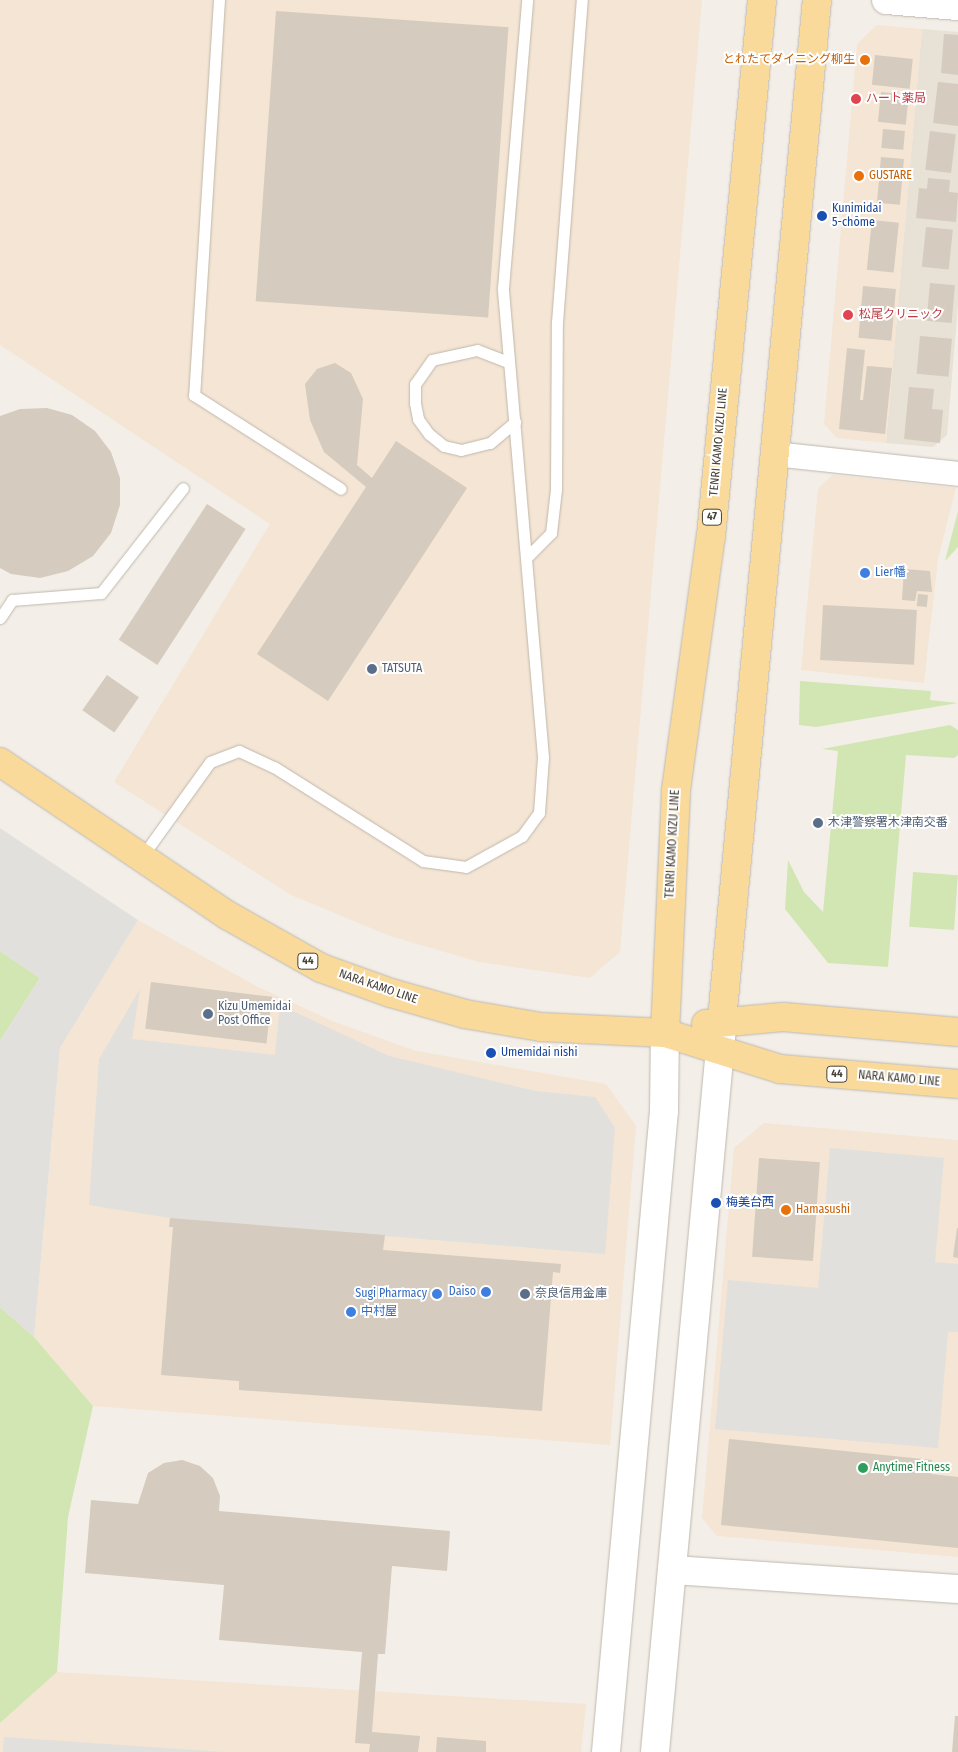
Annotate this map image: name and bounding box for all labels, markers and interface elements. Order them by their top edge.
place label: とれたてダイニング柳生 [723,53,855,67]
marker: とれたてダイニング柳生 [859,54,871,66]
place label: ハート薬局 [866,92,926,106]
marker: ハート薬局 [850,93,862,105]
place label: GUSTARE [869,169,912,183]
marker: GUSTARE [853,170,865,182]
place label: Kunimidai 5-chōme [832,202,881,230]
marker: Kunimidai 5-chōme [816,210,828,222]
marker: 松尾クリニック [841,308,855,322]
place label: 松尾クリニック [859,308,943,322]
street label: TENRI KAMO KIZU LINE [707,387,731,497]
road number: 47 [701,508,723,526]
place label: Lier幡 [875,566,905,580]
marker: Lier幡 [859,567,871,579]
place label: TATSUTA [382,662,422,676]
marker: TATSUTA [366,663,378,675]
street label: TENRI KAMO KIZU LINE [663,789,683,899]
place label: 木津警察署木津南交番 [828,816,948,830]
marker: 木津警察署木津南交番 [812,817,824,829]
road number: 44 [297,952,319,969]
street label: NARA KAMO LINE [337,967,419,1007]
place label: Kizu Umemidai Post Office [218,1000,291,1028]
marker: Kizu Umemidai Post Office [202,1008,214,1020]
place label: Umemidai nishi [501,1046,577,1060]
marker: Umemidai nishi [485,1047,497,1059]
road number: 44 [826,1066,848,1082]
street label: NARA KAMO LINE [857,1068,941,1090]
place label: 梅美台西 [726,1196,774,1210]
marker: 梅美台西 [710,1197,722,1209]
place label: Hamasushi [796,1203,850,1217]
marker: Hamasushi [780,1204,792,1216]
place label: Daiso [449,1285,476,1299]
marker: Daiso [480,1286,492,1298]
place label: Sugi Pharmacy [355,1287,427,1301]
place label: 奈良信用金庫 [535,1287,607,1301]
marker: Sugi Pharmacy [431,1288,443,1300]
marker: 奈良信用金庫 [519,1288,531,1300]
place label: 中村屋 [361,1305,397,1319]
marker: 中村屋 [345,1306,357,1318]
place label: Anytime Fitness [873,1461,950,1475]
marker: Anytime Fitness [857,1462,869,1474]

